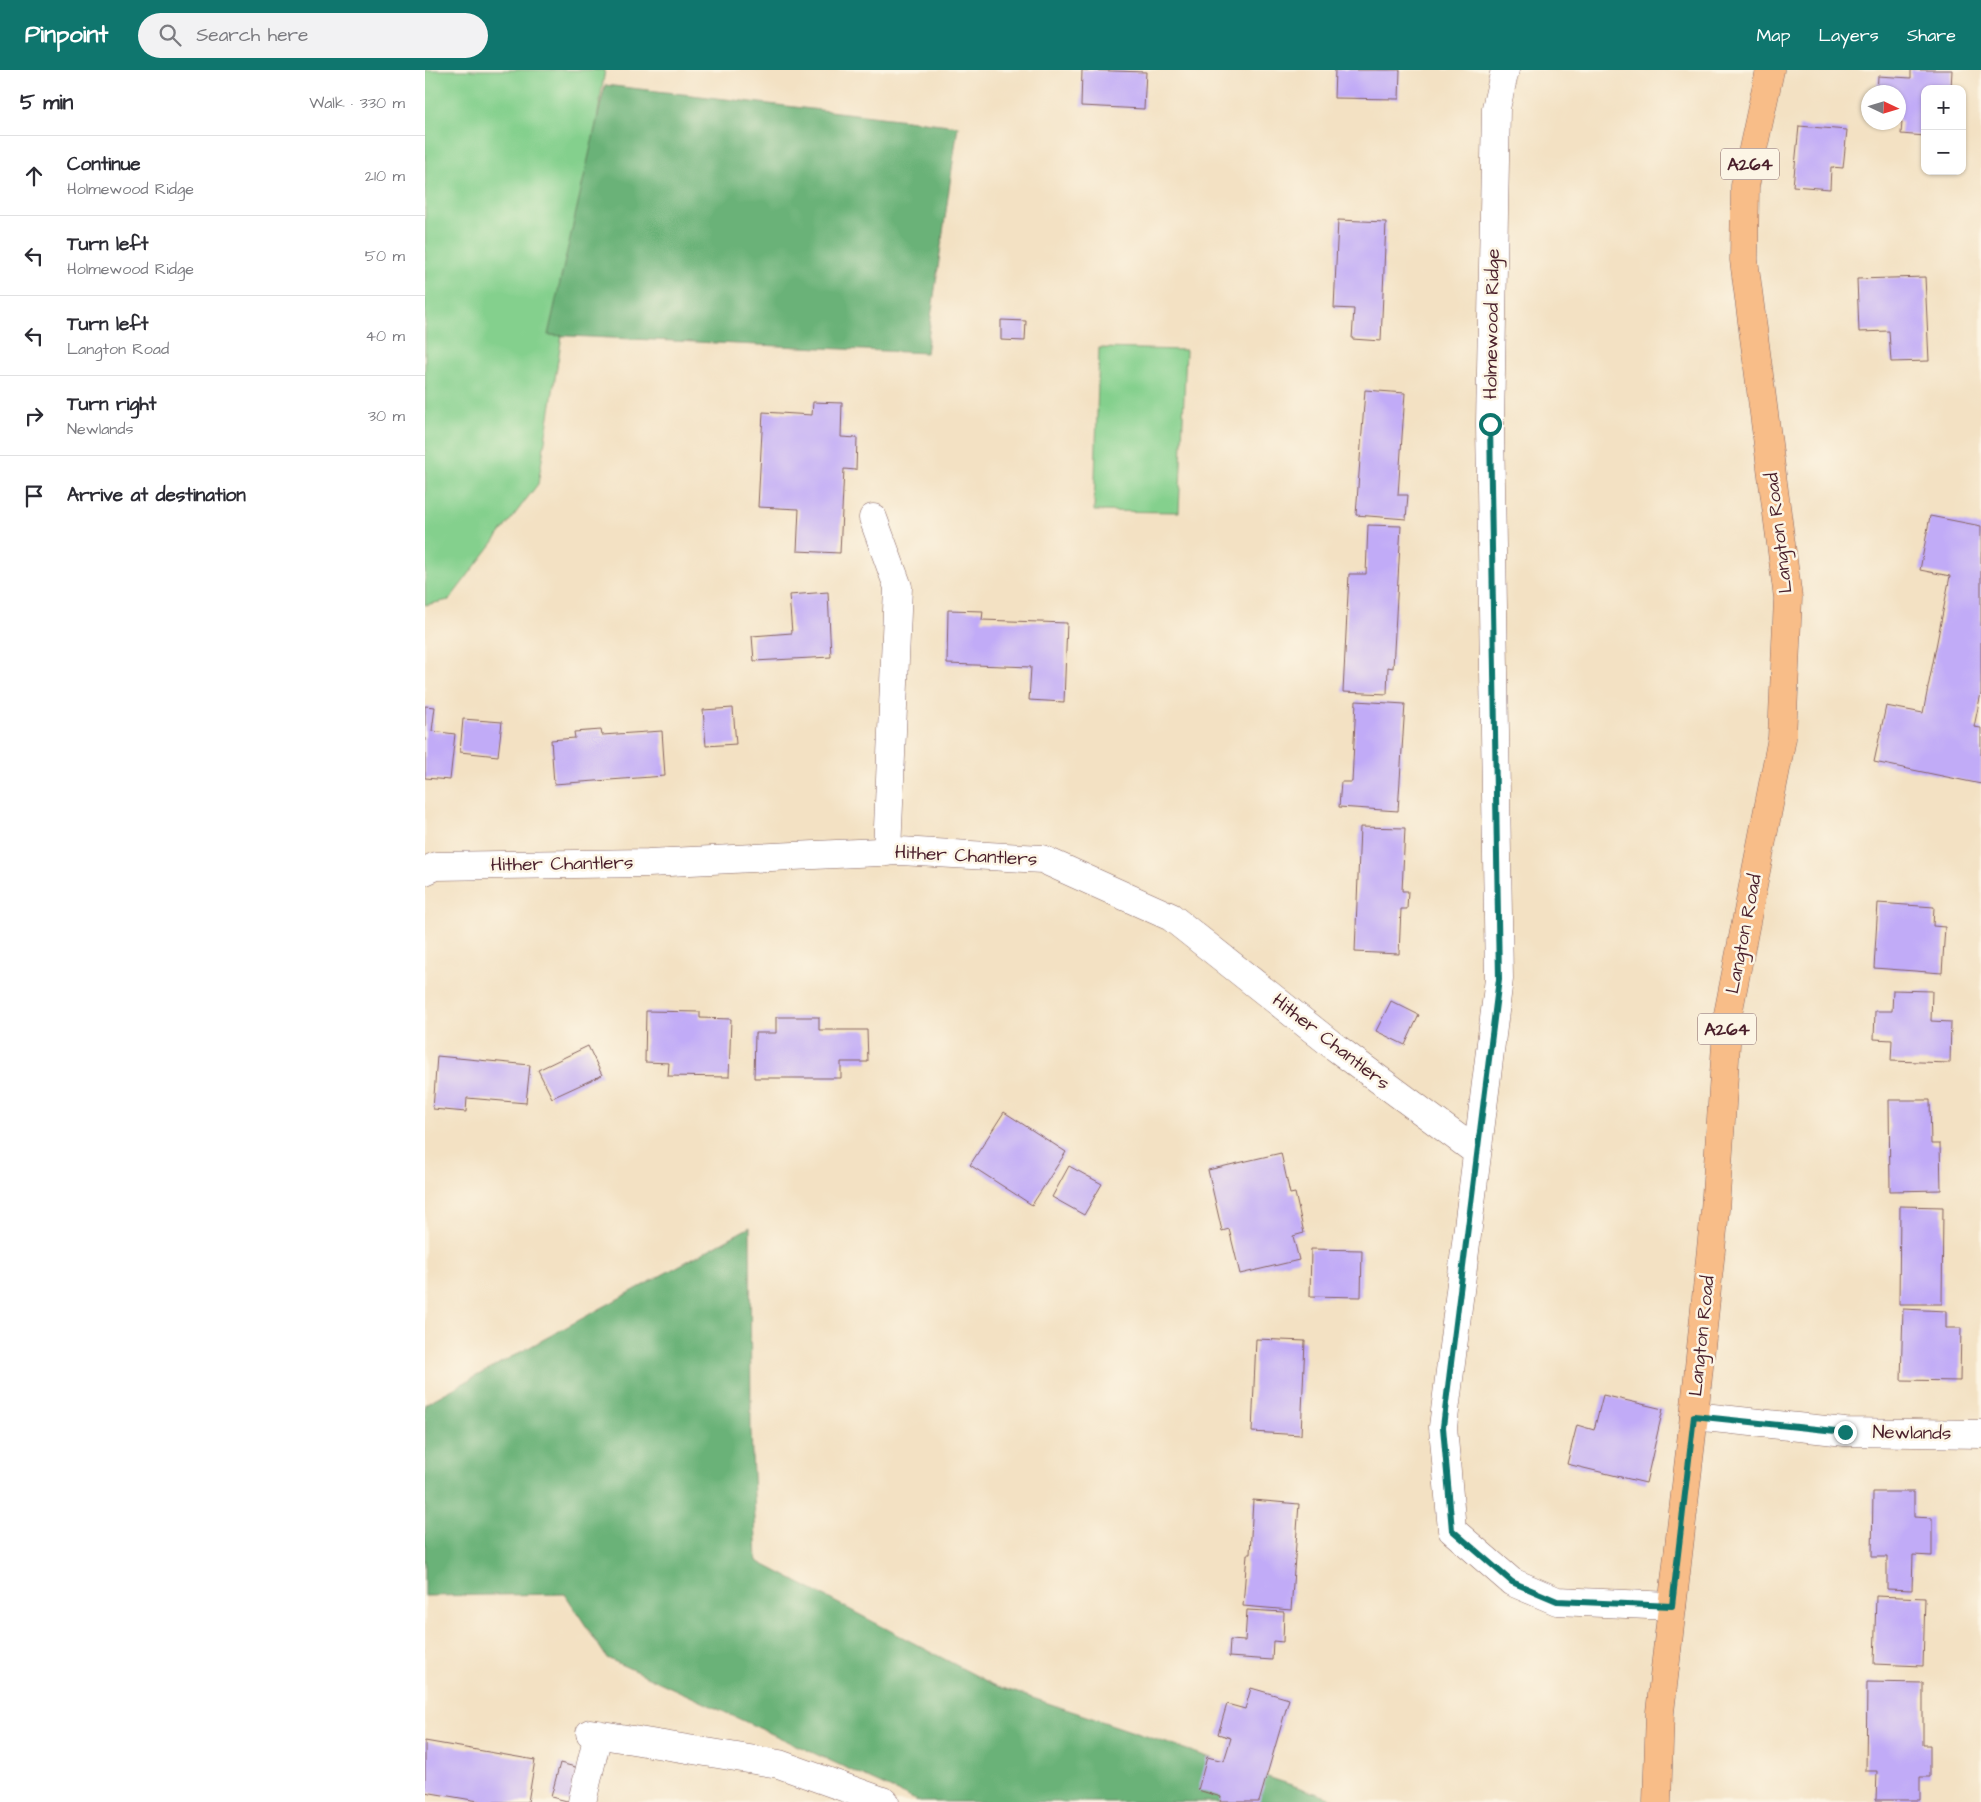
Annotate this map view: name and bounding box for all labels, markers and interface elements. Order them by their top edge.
search box [138,13,488,58]
text: Pinpoint [25,18,108,52]
icon: search [156,21,184,49]
text: Search here [196,22,308,49]
text: Map [1756,23,1790,48]
text: Layers [1818,23,1879,48]
text: Share [1907,23,1956,48]
north arrow [1861,85,1906,130]
map controls [1921,85,1966,175]
button: + [1921,85,1966,130]
text: 5 min [20,88,73,117]
text: Walk · 330 m [309,92,405,114]
button: − [1921,130,1966,175]
road number: A264 [1721,148,1779,180]
text: Continue [67,151,141,178]
icon: ahead [20,162,48,190]
text: 210 m [365,165,405,187]
text: Holmewood Ridge [67,178,194,200]
text: Turn left [67,231,148,258]
icon: left [20,242,48,270]
text: 50 m [365,245,405,267]
street label: Holmewood Ridge [1477,248,1508,400]
text: Holmewood Ridge [67,258,194,280]
text: Turn left [67,311,148,338]
icon: left [20,322,48,350]
text: 40 m [365,325,405,347]
text: Langton Road [67,338,169,360]
text: Turn right [67,391,156,418]
icon: right [20,402,48,430]
text: 30 m [368,405,405,427]
route start [1479,413,1502,436]
text: Newlands [67,418,134,440]
street label: Langton Road [1758,471,1801,595]
icon: arrive [20,482,48,510]
text: Arrive at destination [67,482,246,509]
street label: Hither Chantlers [894,839,1038,873]
street label: Hither Chantlers [490,849,634,879]
street label: Langton Road [1719,872,1770,996]
street label: Hither Chantlers [1266,987,1396,1097]
road number: A264 [1698,1014,1756,1044]
street label: Langton Road [1682,1274,1723,1398]
street label: Newlands [1872,1419,1952,1447]
route end [1834,1421,1857,1444]

